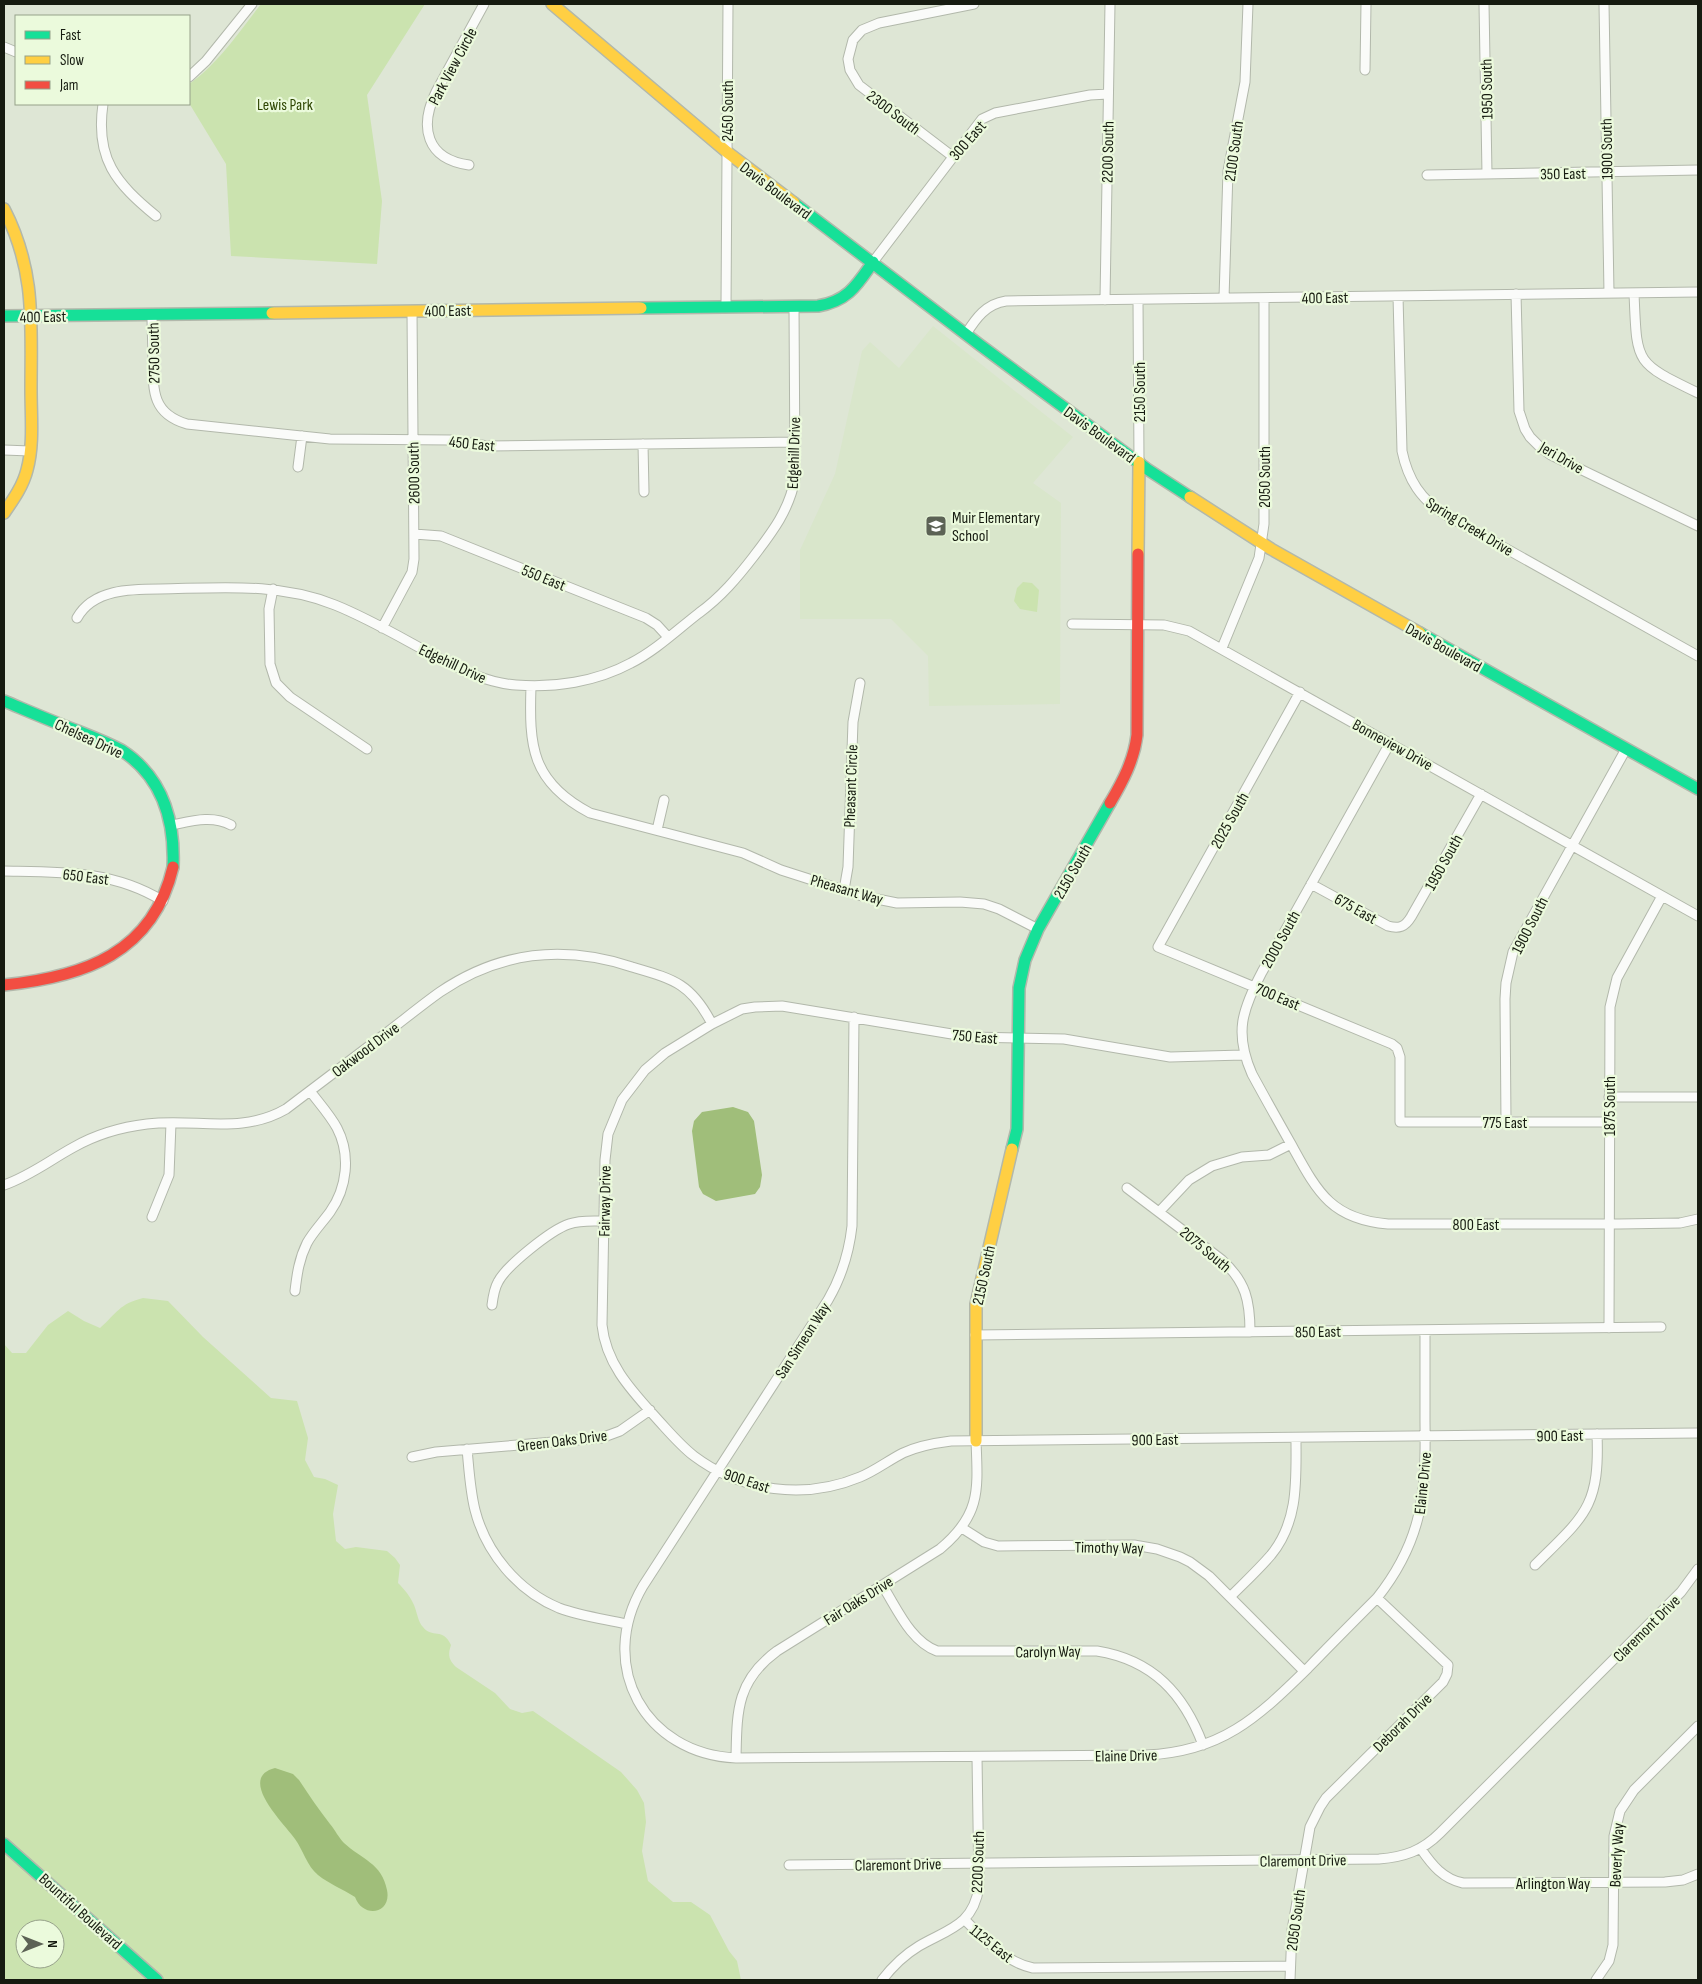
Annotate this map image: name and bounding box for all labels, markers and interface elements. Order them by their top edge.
legend [15,15,190,105]
street label: Park View Circle [425,25,482,109]
text: Fast [60,26,82,45]
text: Slow [60,51,84,70]
street label: 1950 South [1477,58,1498,119]
text: Jam [59,76,78,95]
street label: 2450 South [719,80,738,142]
street label: 2300 South [863,87,924,139]
park label: Lewis Park [257,96,313,115]
street label: 300 East [946,117,991,165]
street label: 1900 South [1597,118,1618,180]
street label: 2100 South [1221,120,1248,183]
street label: 2200 South [1098,121,1119,183]
street label: Davis Boulevard [736,158,814,224]
street label: 350 East [1540,165,1586,184]
street label: 400 East [1302,289,1349,308]
street label: 400 East [425,302,472,321]
street label: 400 East [20,308,67,327]
street label: 2750 South [144,322,165,384]
street label: 2150 South [1131,362,1150,422]
street label: Davis Boulevard [1059,403,1139,468]
street label: Edgehill Drive [784,417,805,489]
street label: 450 East [448,433,496,456]
street label: Jeri Drive [1535,438,1587,478]
street label: 2600 South [404,442,425,504]
street label: 2050 South [1256,446,1275,508]
street label: Spring Creek Drive [1422,494,1516,561]
place label: Muir Elementary School [952,509,1040,546]
school or university icon: Muir Elementary School [924,514,948,538]
street label: 550 East [519,561,568,596]
street label: Davis Boulevard [1402,620,1485,677]
street label: Edgehill Drive [416,640,489,688]
street label: Chelsea Drive [51,715,125,763]
street label: Bonneview Drive [1349,715,1436,775]
street label: Pheasant Circle [841,744,862,828]
street label: 2025 South [1207,789,1253,852]
street label: 1950 South [1421,832,1467,894]
street label: 2150 South [1050,841,1097,903]
street label: 650 East [62,865,110,890]
street label: Pheasant Way [808,871,885,910]
street label: 675 East [1331,890,1380,929]
street label: 1900 South [1508,894,1553,957]
street label: 2000 South [1258,908,1305,972]
street label: 700 East [1252,980,1303,1015]
street label: Oakwood Drive [328,1019,403,1082]
street label: 750 East [951,1026,999,1049]
street label: 1875 South [1601,1076,1620,1136]
street label: 775 East [1483,1114,1528,1133]
street label: Fairway Drive [595,1165,616,1237]
street label: 800 East [1453,1216,1500,1235]
street label: 2075 South [1176,1223,1234,1277]
street label: 2150 South [969,1244,1000,1307]
street label: San Simeon Way [772,1299,835,1383]
street label: 850 East [1295,1323,1341,1342]
street label: Green Oaks Drive [516,1427,608,1456]
street label: 900 East [1536,1427,1584,1446]
street label: 900 East [1131,1431,1179,1450]
street label: Elaine Drive [1411,1451,1436,1515]
street label: 900 East [721,1465,772,1498]
street label: Timothy Way [1074,1538,1144,1559]
street label: Fair Oaks Drive [821,1573,897,1630]
street label: Claremont Drive [1610,1592,1685,1667]
street label: Carolyn Way [1015,1642,1081,1663]
street label: Deborah Drive [1370,1690,1436,1756]
street label: Elaine Drive [1095,1746,1157,1767]
street label: Beverly Way [1606,1822,1629,1888]
street label: 2200 South [968,1831,989,1893]
street label: Claremont Drive [1259,1851,1347,1872]
street label: Claremont Drive [854,1855,942,1876]
street label: Bountiful Boulevard [35,1870,125,1954]
street label: Arlington Way [1515,1875,1590,1894]
street label: 2050 South [1283,1888,1310,1952]
north arrow [15,1919,65,1969]
street label: 1125 East [966,1921,1017,1967]
text: N [44,1940,61,1948]

